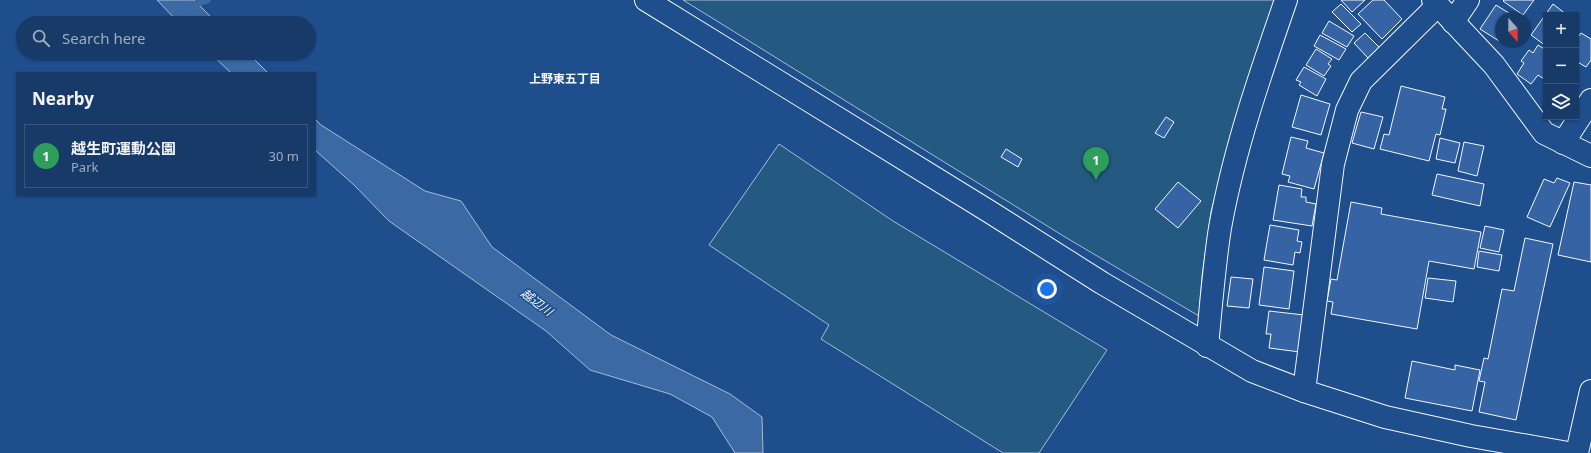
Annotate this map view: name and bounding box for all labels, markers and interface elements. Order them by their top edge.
north arrow [1495,12,1531,48]
map controls [1543,12,1579,120]
button: + [1543,12,1579,48]
search box [16,16,316,60]
icon: search [30,27,52,49]
text: Search here [62,28,145,48]
button: − [1543,48,1579,84]
district label: 上野東五丁目 [529,70,601,87]
button: layers [1543,84,1579,120]
text: Nearby [32,87,94,110]
text: 越生町運動公園 [71,138,176,158]
text: 1 [42,147,50,165]
text: 30 m [269,147,299,165]
pin: 1 [1083,147,1109,180]
text: Park [71,158,98,176]
your location [1037,279,1057,299]
water label: 越辺川 [518,284,558,321]

